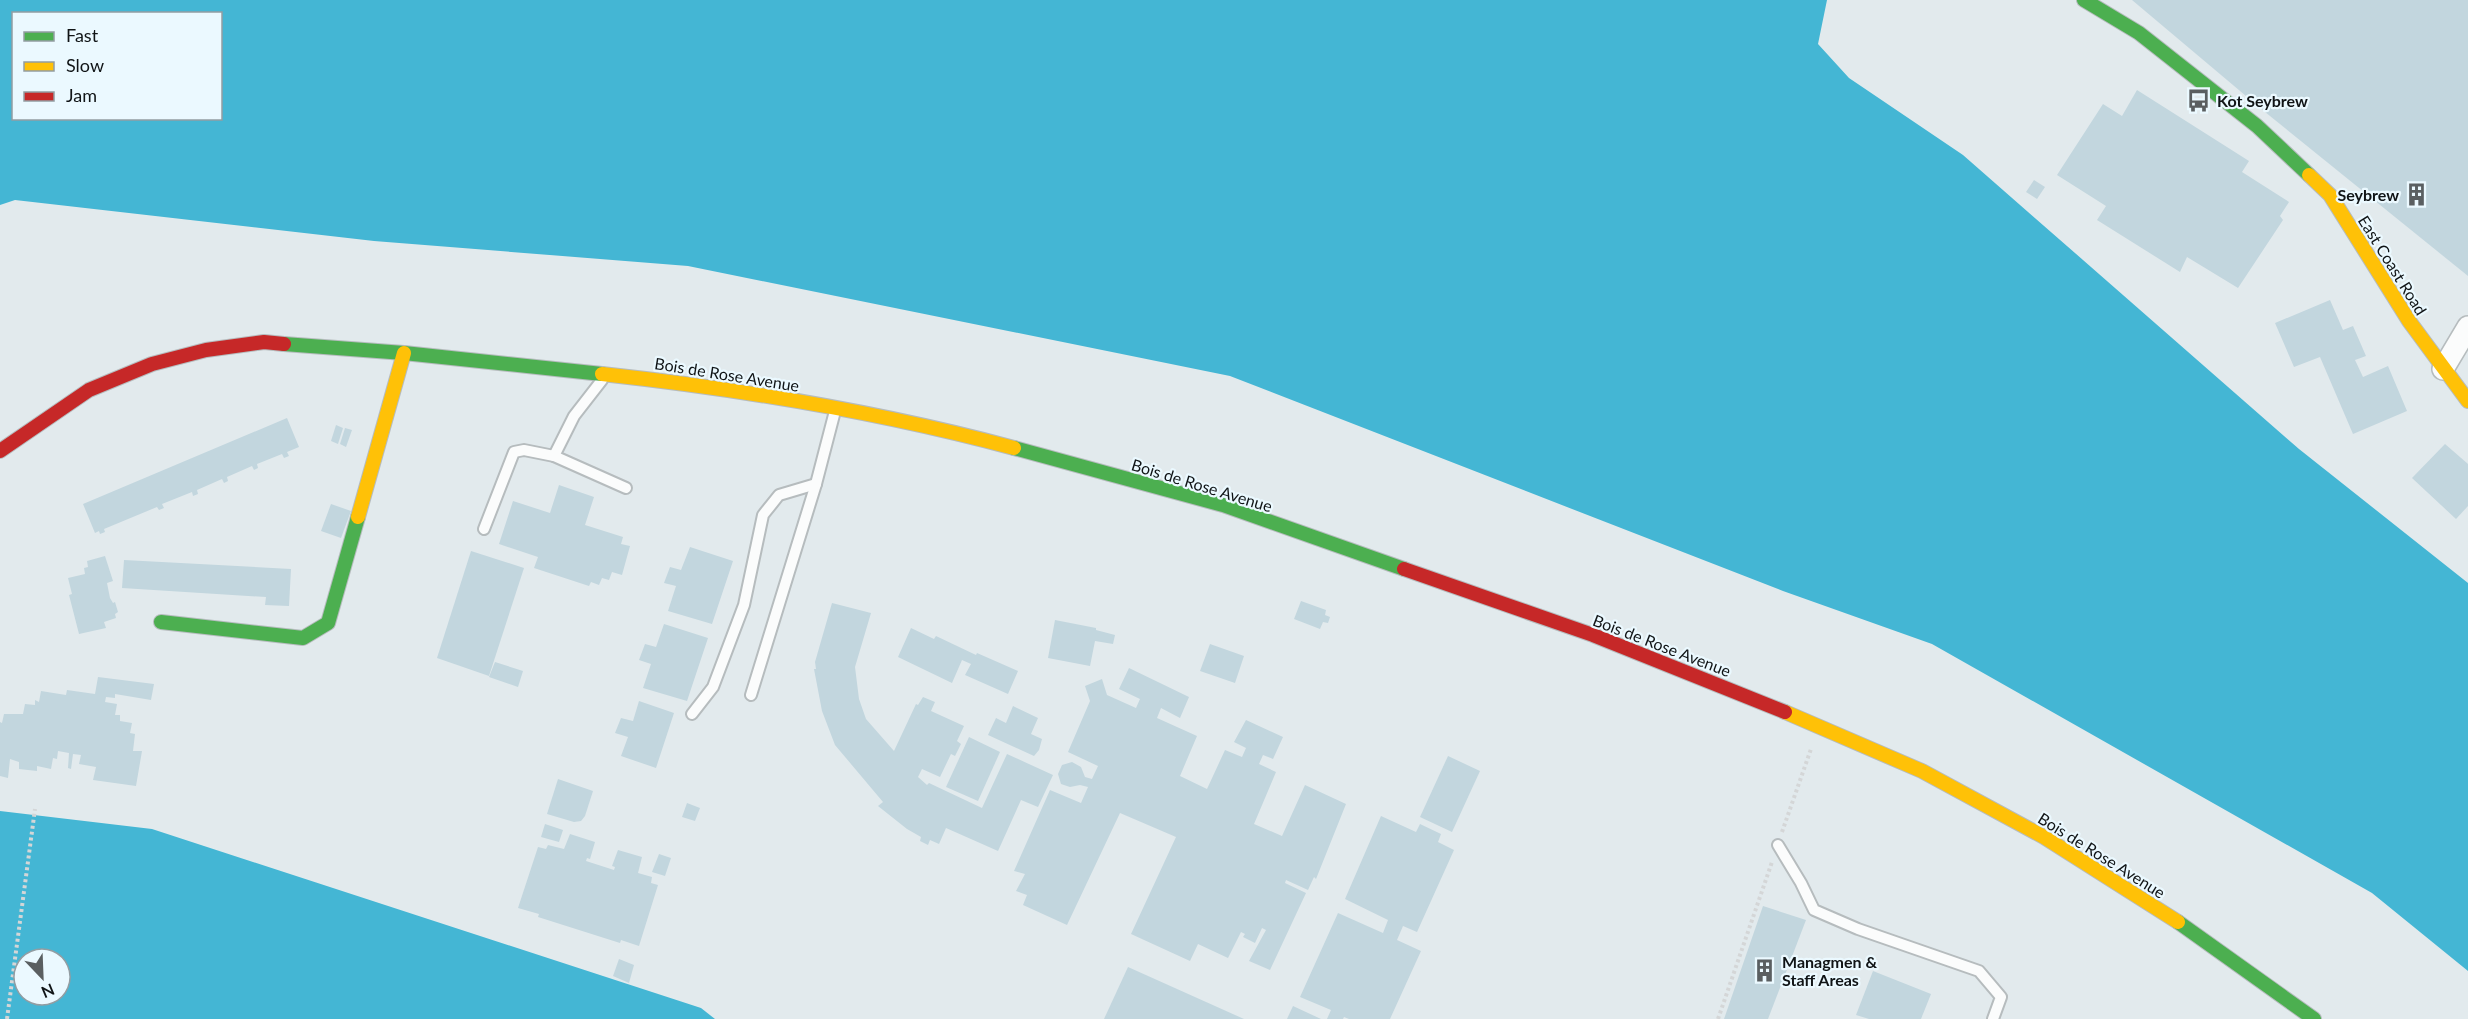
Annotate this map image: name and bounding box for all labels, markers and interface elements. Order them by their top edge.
legend [12,12,222,120]
text: Fast [66,24,99,46]
text: Slow [66,54,104,76]
text: Jam [66,84,97,106]
bus stop icon: Kot Seybrew [2186,87,2212,113]
place label: Kot Seybrew [2217,91,2308,110]
building icon: Seybrew [2404,181,2430,207]
place label: Seybrew [2337,185,2399,204]
street label: East Coast Road [2355,212,2431,318]
street label: Bois de Rose Avenue [653,353,801,395]
street label: Bois de Rose Avenue [1129,455,1275,515]
street label: Bois de Rose Avenue [1590,610,1734,680]
street label: Bois de Rose Avenue [2035,808,2169,902]
north arrow [12,947,72,1007]
place label: Managmen & Staff Areas [1782,952,1877,989]
building icon: Managmen & Staff Areas [1751,957,1777,983]
text: N [39,980,57,1002]

